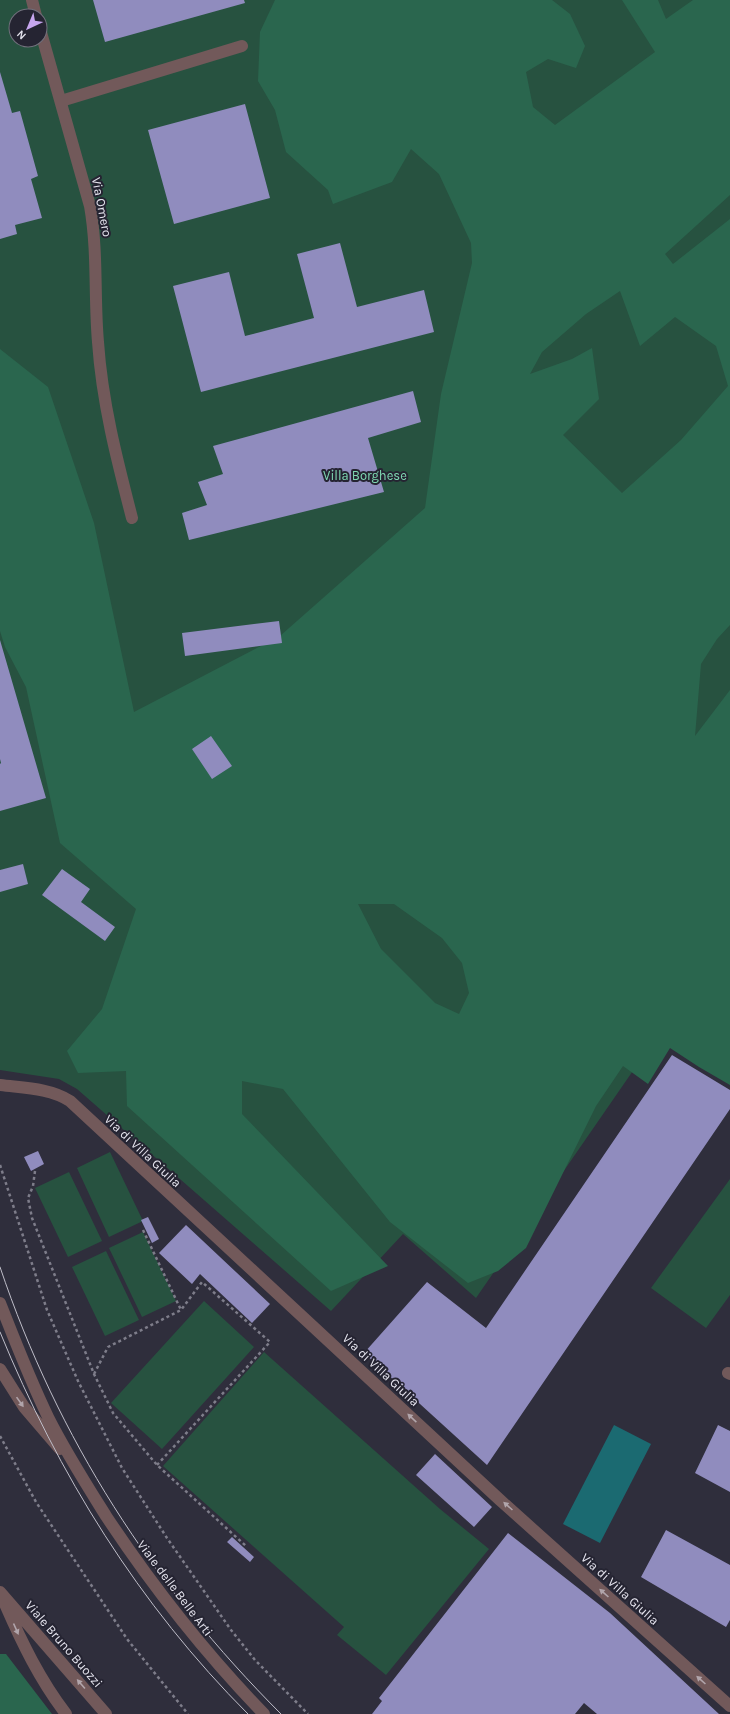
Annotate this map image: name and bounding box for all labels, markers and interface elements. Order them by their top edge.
north arrow [8,8,48,48]
text: N [14,27,29,42]
street label: Via Omero [89,176,115,238]
park label: Villa Borghese [323,468,407,483]
street label: Via di Villa Giulia [101,1112,185,1190]
street label: Via di Villa Giulia [339,1331,423,1409]
one-way arrow [16,1397,24,1407]
one-way arrow [407,1413,417,1423]
one-way arrow [503,1501,513,1511]
street label: Viale delle Belle Arti [134,1537,216,1639]
street label: Via di Villa Giulia [578,1550,662,1628]
one-way arrow [600,1589,609,1598]
street label: Viale Bruno Buozzi [22,1598,106,1690]
one-way arrow [13,1624,19,1635]
one-way arrow [696,1675,706,1685]
one-way arrow [76,1679,85,1690]

